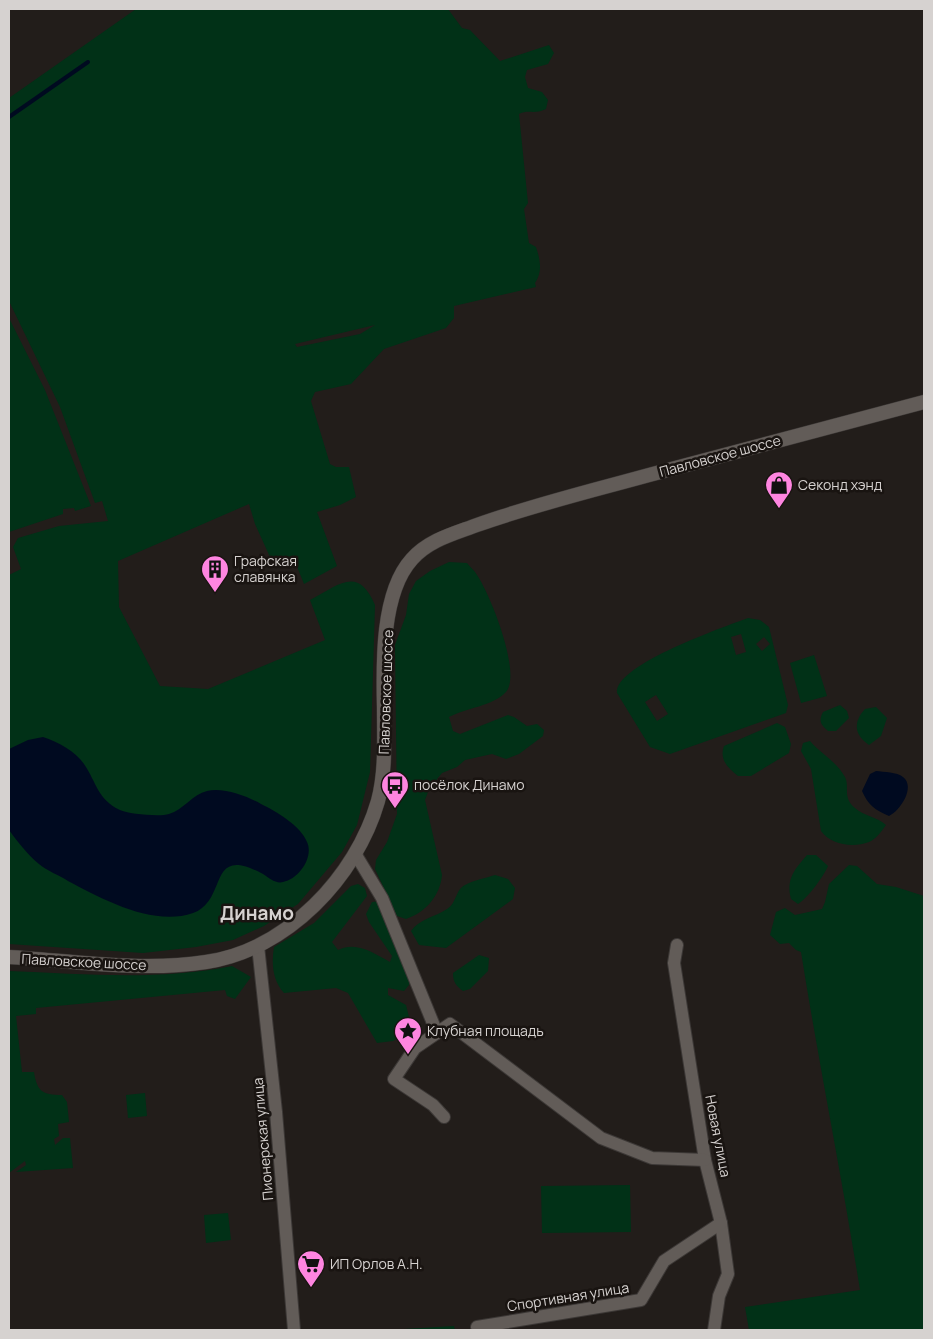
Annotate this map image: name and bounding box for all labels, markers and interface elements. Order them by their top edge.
street label: Павловское шоссе [657,430,783,481]
shop icon: Секонд хэнд [764,470,794,509]
place label: Секонд хэнд [798,475,882,494]
place label: Графская славянка [234,551,297,586]
building icon: Графская славянка [200,554,230,593]
street label: Павловское шоссе [374,629,397,755]
bus stop icon: посёлок Динамо [380,770,410,809]
place label: посёлок Динамо [414,775,525,794]
district label: Динамо [220,900,294,926]
street label: Павловское шоссе [21,949,147,974]
place icon: Клубная площадь [393,1016,423,1055]
place label: Клубная площадь [427,1021,544,1040]
street label: Пионерская улица [248,1077,277,1201]
street label: Новая улица [701,1093,736,1179]
supermarket icon: ИП Орлов А.Н. [296,1249,326,1288]
place label: ИП Орлов А.Н. [330,1254,423,1273]
street label: Спортивная улица [506,1277,630,1316]

